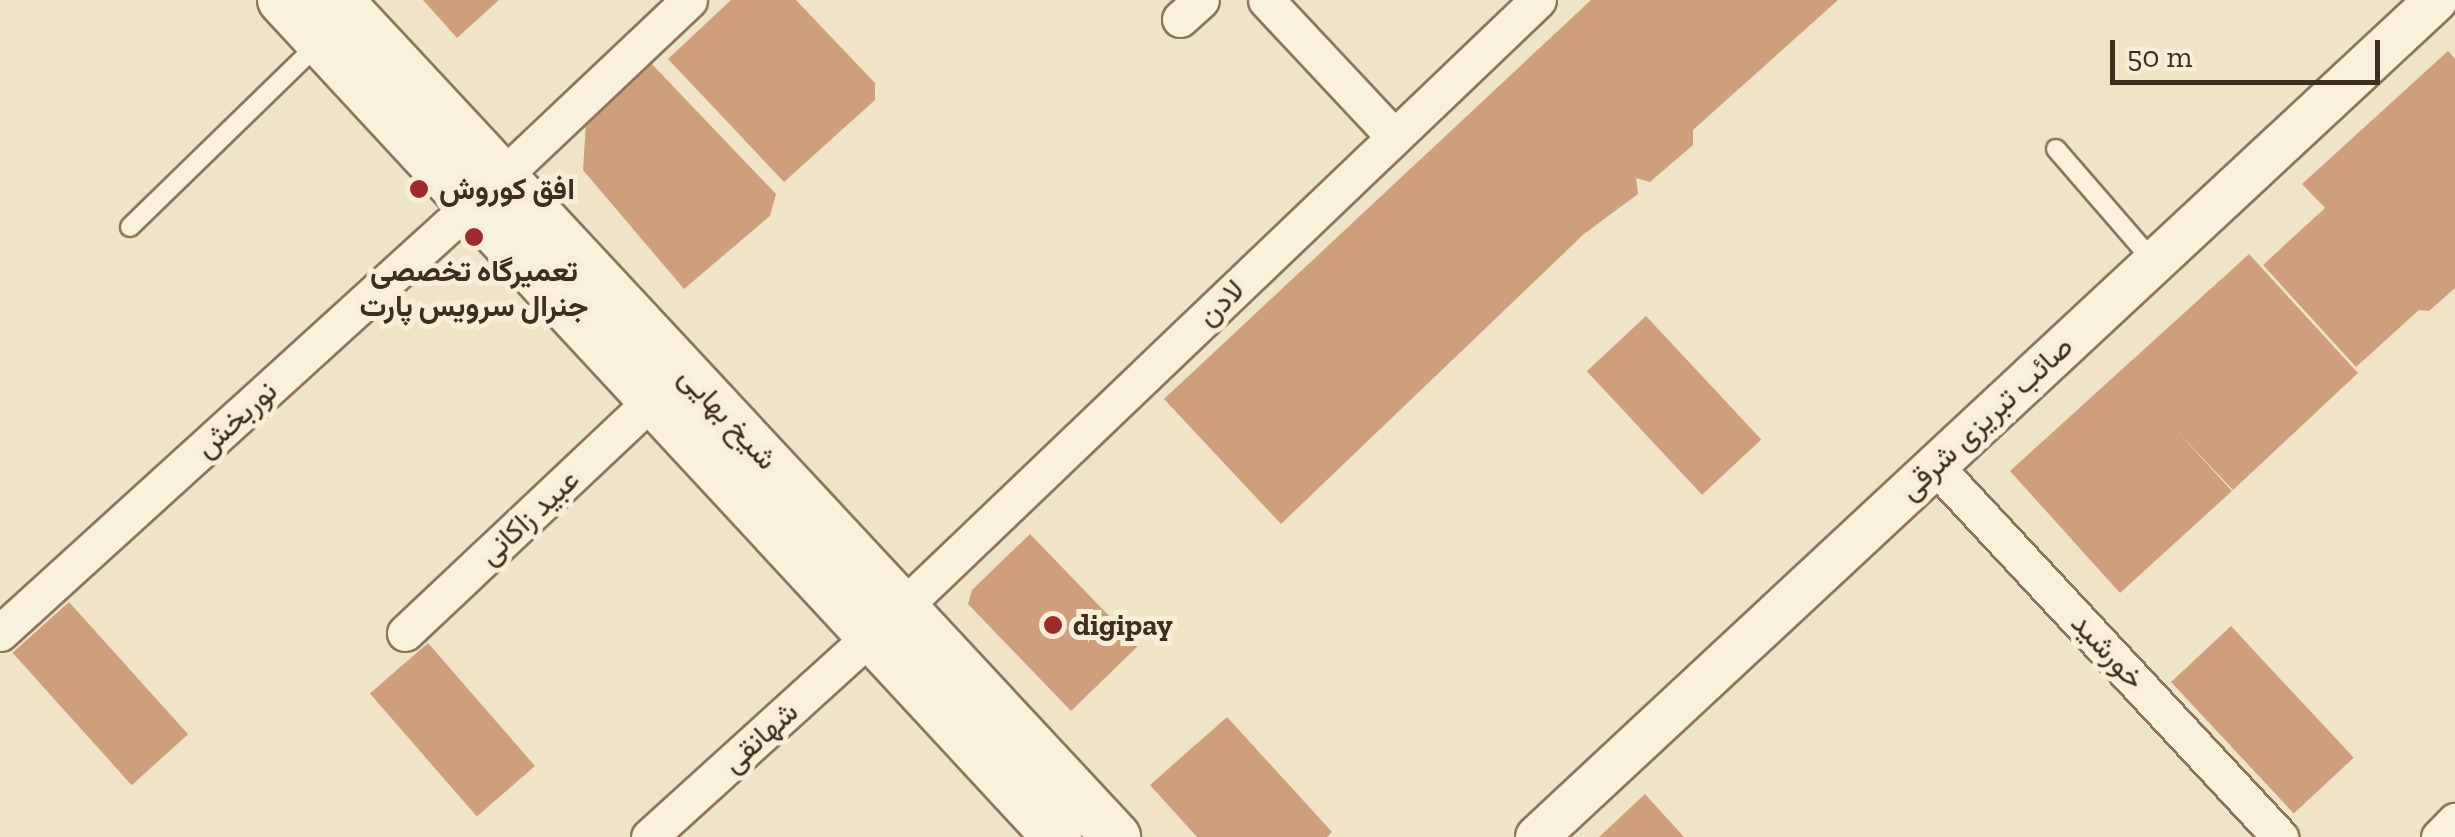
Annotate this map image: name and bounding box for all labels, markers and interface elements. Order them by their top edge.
scale bar [2115,20,2385,82]
text: 50 m [2127,39,2192,75]
place label: افق کوروش [439,171,575,207]
marker: افق کوروش [408,178,430,200]
marker: تعمیرگاه تخصصی جنرال سرویس پارت [463,226,485,248]
place label: تعمیرگاه تخصصی جنرال سرویس پارت [360,253,588,324]
street label: لادن [1190,272,1252,334]
street label: صائب تبریزی شرقی [1892,328,2080,508]
street label: شیخ بهایی [671,359,785,477]
street label: نوربخش [188,373,284,465]
street label: عبید زاکانی [471,462,587,572]
street label: خورشید [2064,605,2152,697]
place label: digipay [1073,607,1173,643]
marker: digipay [1042,614,1064,636]
street label: شهانقی [715,694,805,780]

